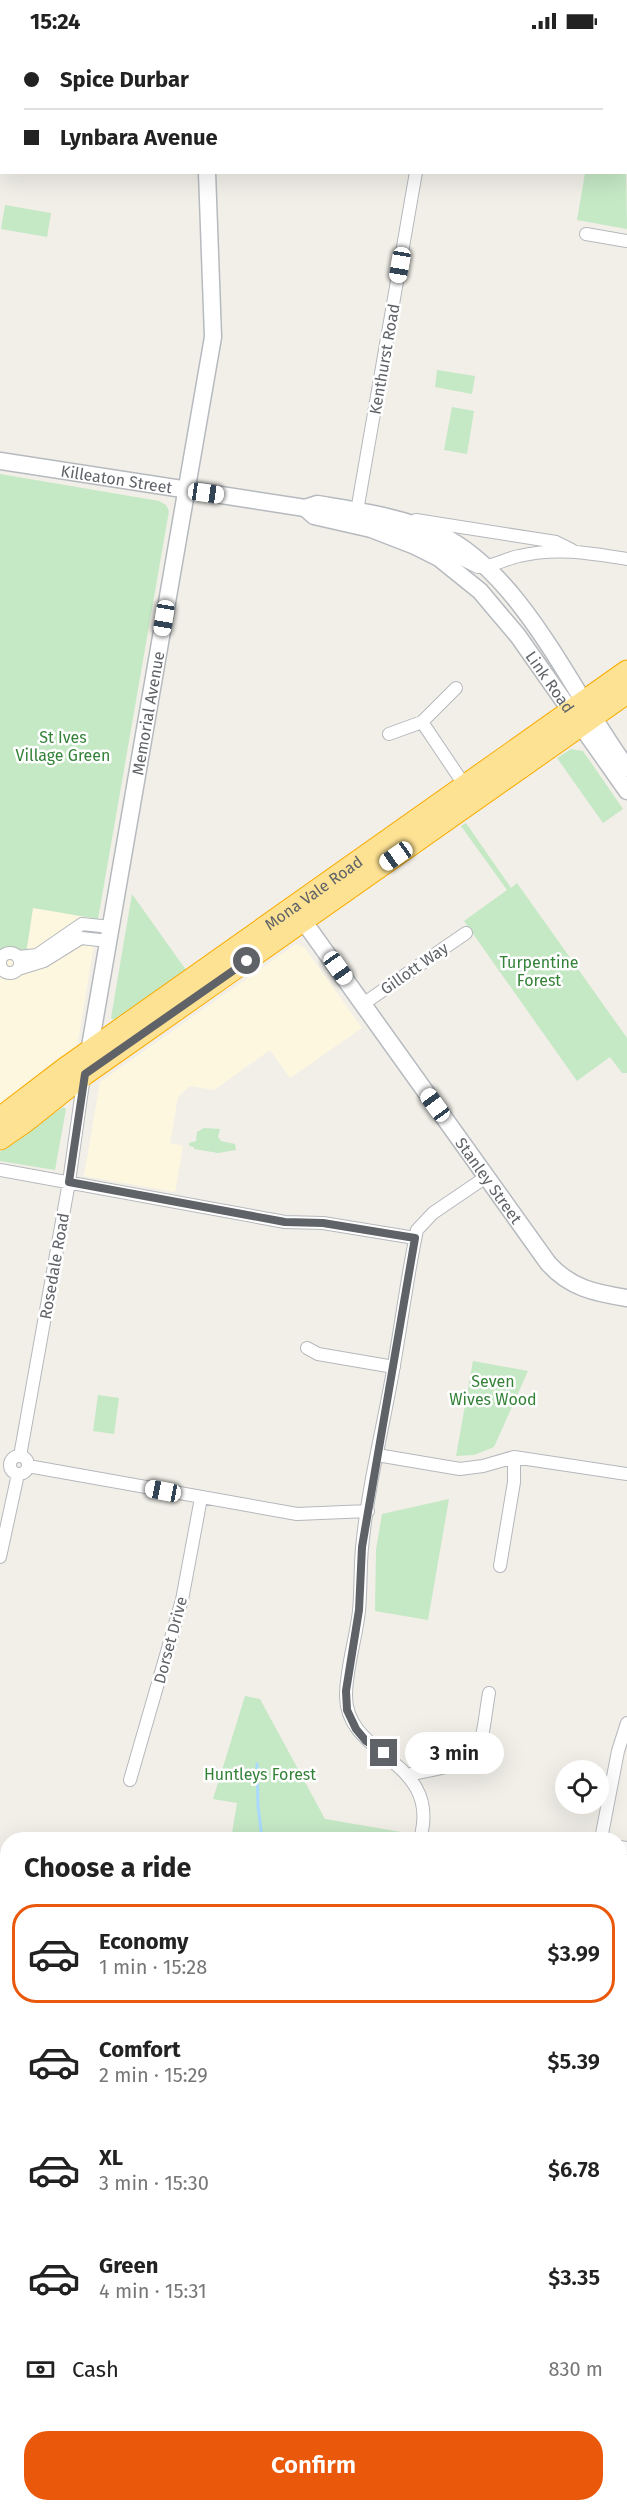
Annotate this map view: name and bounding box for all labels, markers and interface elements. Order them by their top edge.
text: 15:24 [30,8,80,35]
text: Spice Durbar [60,66,189,93]
text: Lynbara Avenue [60,124,218,151]
car [388,246,412,284]
street label: Kenthurst Road [365,302,404,416]
street label: Killeaton Street [59,462,174,497]
car [187,482,225,504]
car [152,599,176,637]
street label: Link Road [522,647,578,717]
street label: Memorial Avenue [128,650,168,777]
park label: St Ives Village Green [16,728,110,765]
car [376,838,416,874]
street label: Mona Vale Road [261,852,366,934]
street label: Gillott Way [377,938,452,999]
route start [233,947,260,974]
car [320,948,356,988]
park label: Turpentine Forest [499,953,579,990]
car [417,1085,453,1125]
street label: Stanley Street [451,1134,526,1228]
street label: Rosedale Road [36,1211,73,1321]
park label: Seven Wives Wood [449,1372,537,1409]
car [144,1479,182,1503]
street label: Dorset Drive [150,1595,191,1686]
callout: 3 min [405,1732,504,1774]
route end [370,1739,397,1766]
text: 3 min [430,1741,479,1765]
map controls [555,1760,609,1814]
button: locate [555,1760,609,1814]
park label: Huntleys Forest [204,1765,316,1784]
text: Choose a ride [24,1852,191,1884]
icon: car [27,1927,81,1981]
text: Economy [99,1928,188,1955]
text: $3.99 [548,1940,600,1967]
text: 1 min · 15:28 [99,1955,207,1979]
icon: car [27,2035,81,2089]
text: Comfort [99,2036,180,2063]
text: $5.39 [548,2048,600,2075]
text: 2 min · 15:29 [99,2063,208,2087]
icon: car [27,2143,81,2197]
text: XL [99,2144,123,2171]
text: $6.78 [548,2156,600,2183]
text: 3 min · 15:30 [99,2171,209,2195]
icon: car [27,2251,81,2305]
text: Green [99,2252,158,2279]
text: $3.35 [548,2264,600,2291]
text: 4 min · 15:31 [99,2279,207,2303]
icon: cash [24,2353,57,2386]
text: Cash [72,2356,119,2383]
text: 830 m [548,2357,603,2381]
button: Confirm [24,2431,603,2500]

